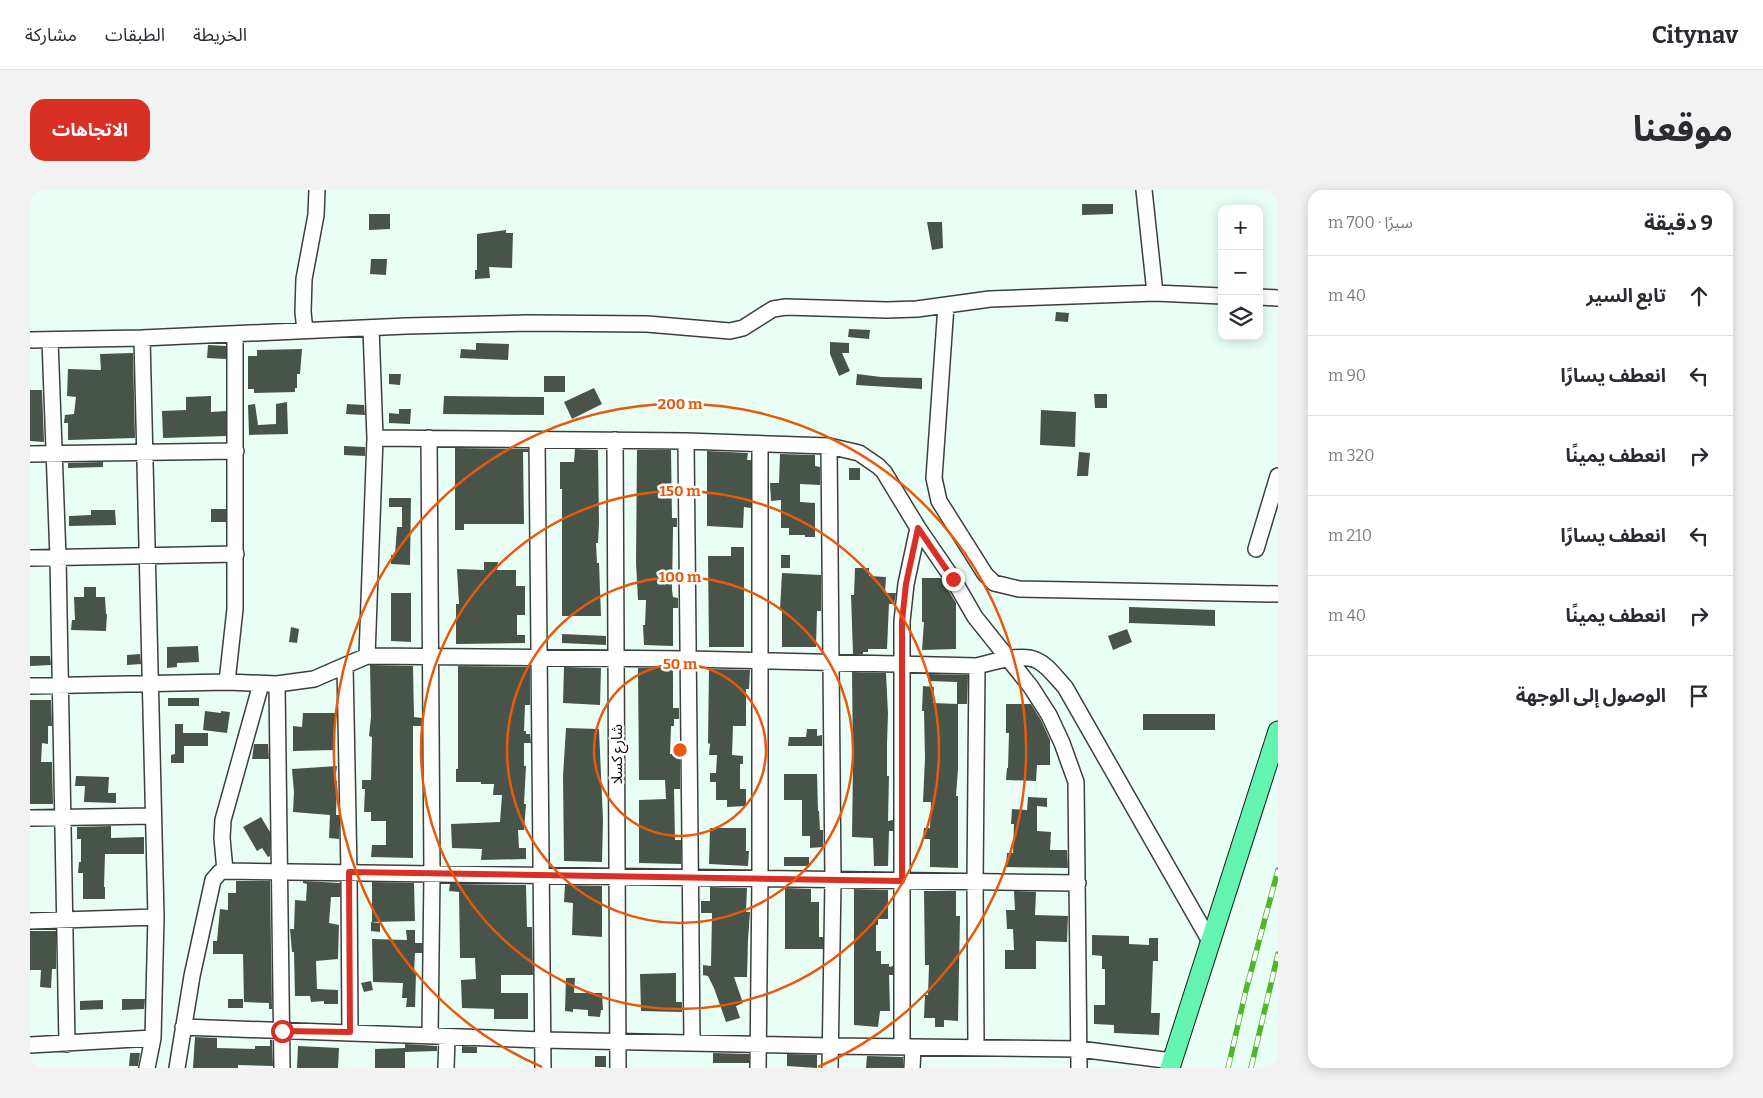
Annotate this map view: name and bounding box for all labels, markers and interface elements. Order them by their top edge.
text: Citynav [1652,21,1738,49]
text: مشاركة [25,24,77,46]
text: الطبقات [105,24,165,46]
text: الخريطة [193,24,247,46]
button: الاتجاهات [30,99,150,161]
text: موقعنا [1633,108,1733,150]
map controls [1218,205,1263,340]
button: + [1218,205,1263,250]
text: 9 دقيقة [1644,210,1713,236]
text: سيرًا · 700 m [1328,213,1413,232]
button: − [1218,250,1263,295]
icon: ahead [1685,282,1713,310]
text: تابع السير [1586,284,1666,307]
text: 40 m [1328,286,1366,305]
button: layers [1218,295,1263,340]
icon: left [1685,362,1713,390]
text: انعطف يسارًا [1561,364,1666,387]
text: 90 m [1328,366,1366,385]
text: 200 m [658,395,703,413]
icon: right [1685,442,1713,470]
text: انعطف يمينًا [1565,444,1666,467]
text: 320 m [1328,446,1375,465]
text: 150 m [659,482,701,500]
icon: left [1685,522,1713,550]
text: انعطف يسارًا [1561,524,1666,547]
text: 210 m [1328,526,1372,545]
text: 100 m [659,568,702,586]
route end [942,568,965,591]
icon: right [1685,602,1713,630]
text: انعطف يمينًا [1565,604,1666,627]
text: 40 m [1328,606,1366,625]
text: 50 m [663,655,698,673]
icon: arrive [1685,682,1713,710]
text: الوصول إلى الوجهة [1516,684,1666,707]
street label: شارع كسلا [608,724,629,784]
centre of rings [671,741,689,759]
route start [271,1020,294,1043]

